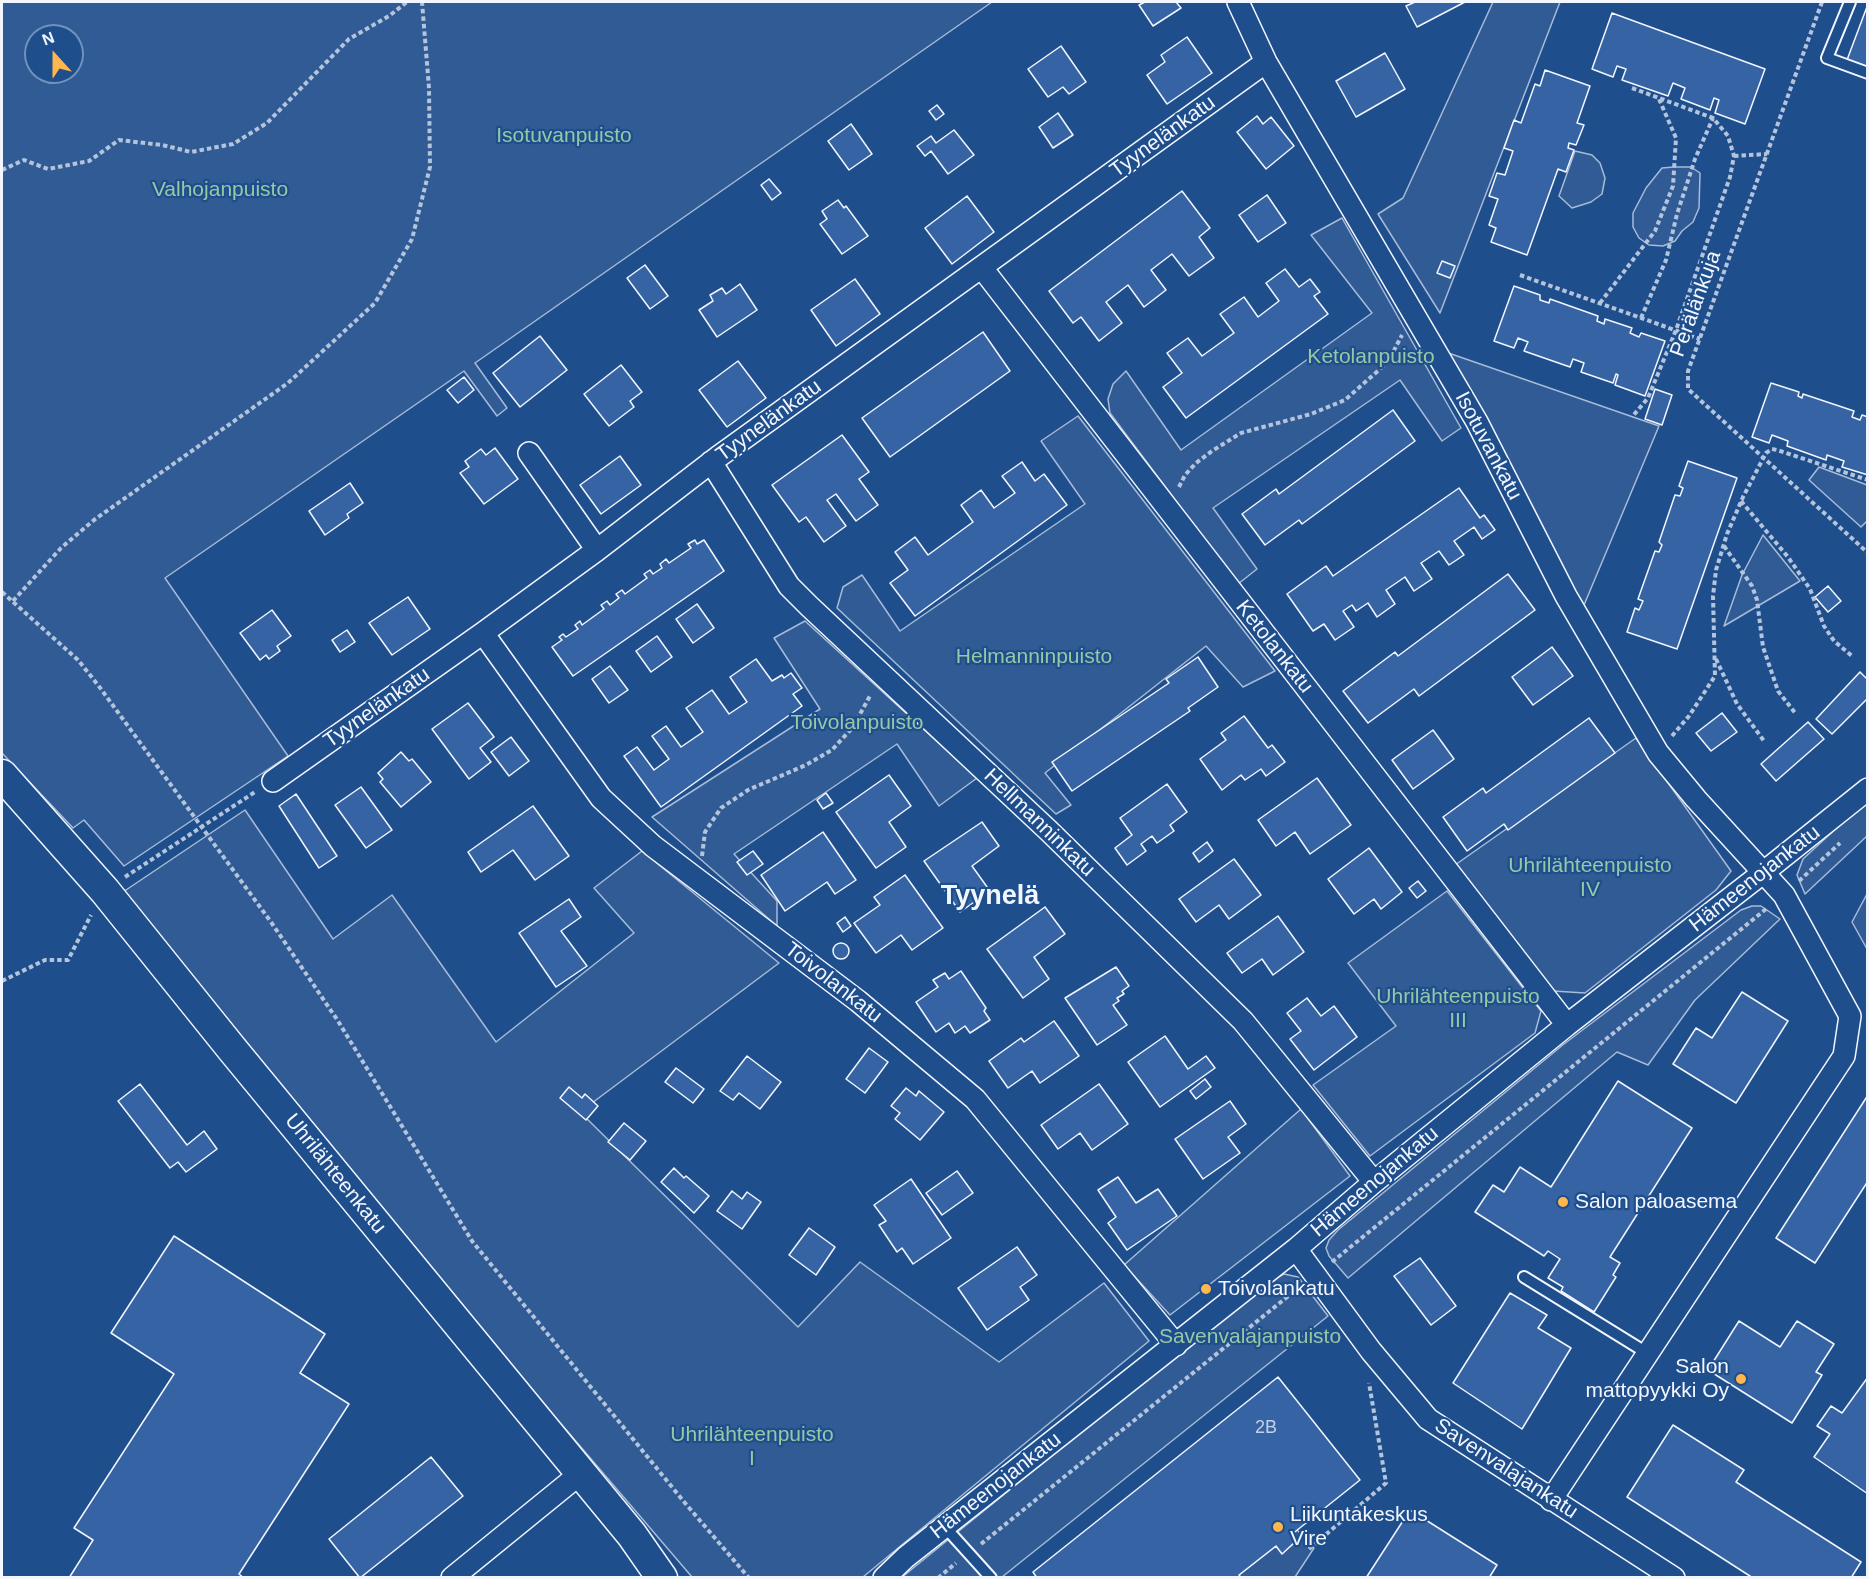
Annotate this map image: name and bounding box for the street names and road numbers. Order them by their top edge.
street label: Tyynelänkatu [1106,90,1220,184]
street label: Perälänkuja [1665,248,1727,360]
street label: Tyynelänkatu [712,374,826,468]
street label: Isotuvankatu [1449,388,1527,504]
street label: Ketolankatu [1230,596,1318,698]
street label: Tyynelänkatu [319,662,435,754]
street label: Hellmanninkatu [978,764,1100,882]
street label: Hämeenojankatu [1685,820,1825,938]
street label: Toivolankatu [779,937,887,1029]
street label: Uhrilähteenkatu [279,1109,391,1239]
street label: Hämeenojankatu [1306,1121,1444,1243]
street label: Savenvalajankatu [1430,1413,1582,1525]
street label: Hämeenojankatu [926,1427,1066,1545]

